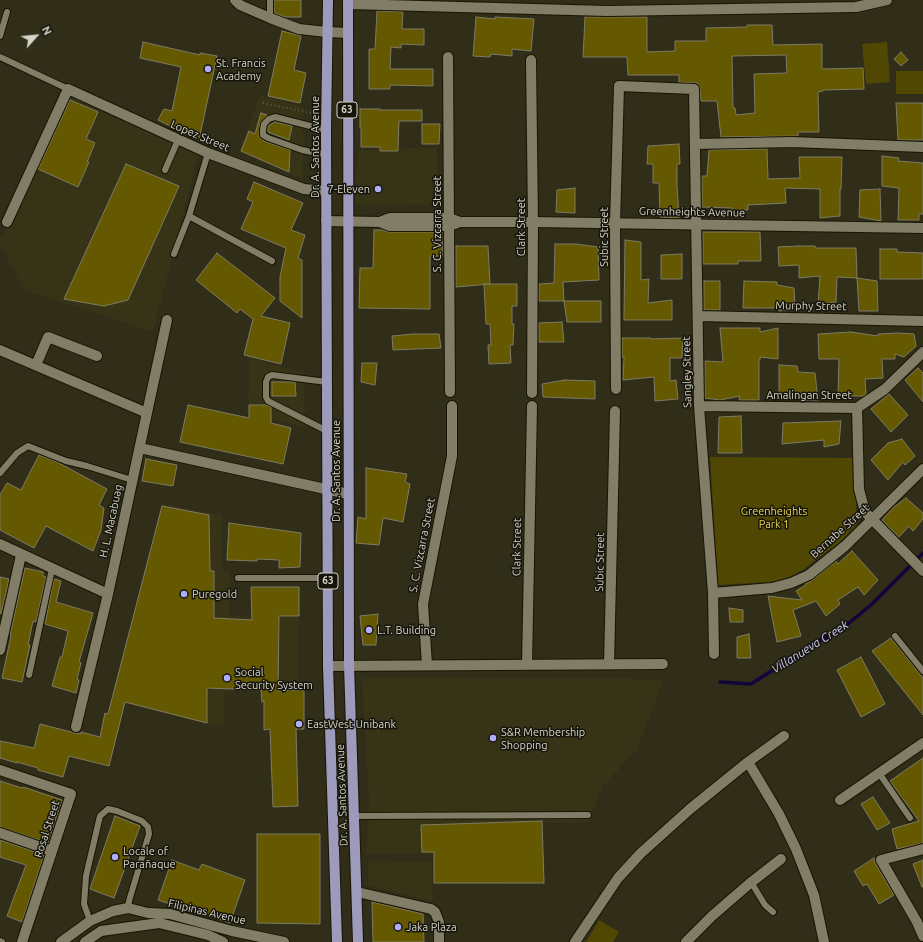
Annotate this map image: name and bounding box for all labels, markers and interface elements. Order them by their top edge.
north arrow [16,16,56,56]
text: N [39,24,54,37]
place label: St. Francis Academy [216,56,266,82]
marker: St. Francis Academy [203,64,213,74]
street label: Dr. A. Santos Avenue [308,96,322,198]
road number: 63 [337,102,357,118]
street label: Lopez Street [169,118,231,154]
street label: S. C. Vizcarra Street [430,176,444,272]
place label: 7-Eleven [328,182,370,196]
marker: 7-Eleven [373,184,383,194]
street label: Clark Street [514,198,528,256]
street label: Greenheights Avenue [639,204,745,220]
street label: Subic Street [597,207,611,267]
street label: Murphy Street [775,299,847,313]
street label: Sangley Street [680,336,694,408]
street label: Amalingan Street [766,388,852,402]
street label: Dr. A. Santos Avenue [329,420,343,522]
street label: H. L. Macabuag [97,483,125,559]
street label: S. C. Vizcarra Street [406,496,438,594]
street label: Bernabe Street [808,501,872,561]
park label: Greenheights Park 1 [741,504,807,530]
street label: Clark Street [510,518,524,576]
street label: Subic Street [593,532,607,592]
road number: 63 [318,573,338,589]
place label: Puregold [192,587,237,601]
marker: Puregold [179,589,189,599]
water label: Villanueva Creek [769,618,851,676]
place label: L.T. Building [377,623,436,637]
marker: L.T. Building [364,625,374,635]
place label: Social Security System [235,665,313,691]
marker: Social Security System [222,673,232,683]
place label: EastWest Unibank [307,717,396,731]
marker: EastWest Unibank [294,719,304,729]
place label: S&R Membership Shopping [501,725,585,751]
marker: S&R Membership Shopping [488,733,498,743]
street label: Dr. A. Santos Avenue [334,744,350,846]
street label: Rosal Street [31,799,63,859]
place label: Locale of Parañaque [123,844,176,870]
marker: Locale of Parañaque [110,852,120,862]
street label: Filipinas Avenue [167,897,247,927]
place label: Jaka Plaza [406,920,457,934]
marker: Jaka Plaza [393,922,403,932]

